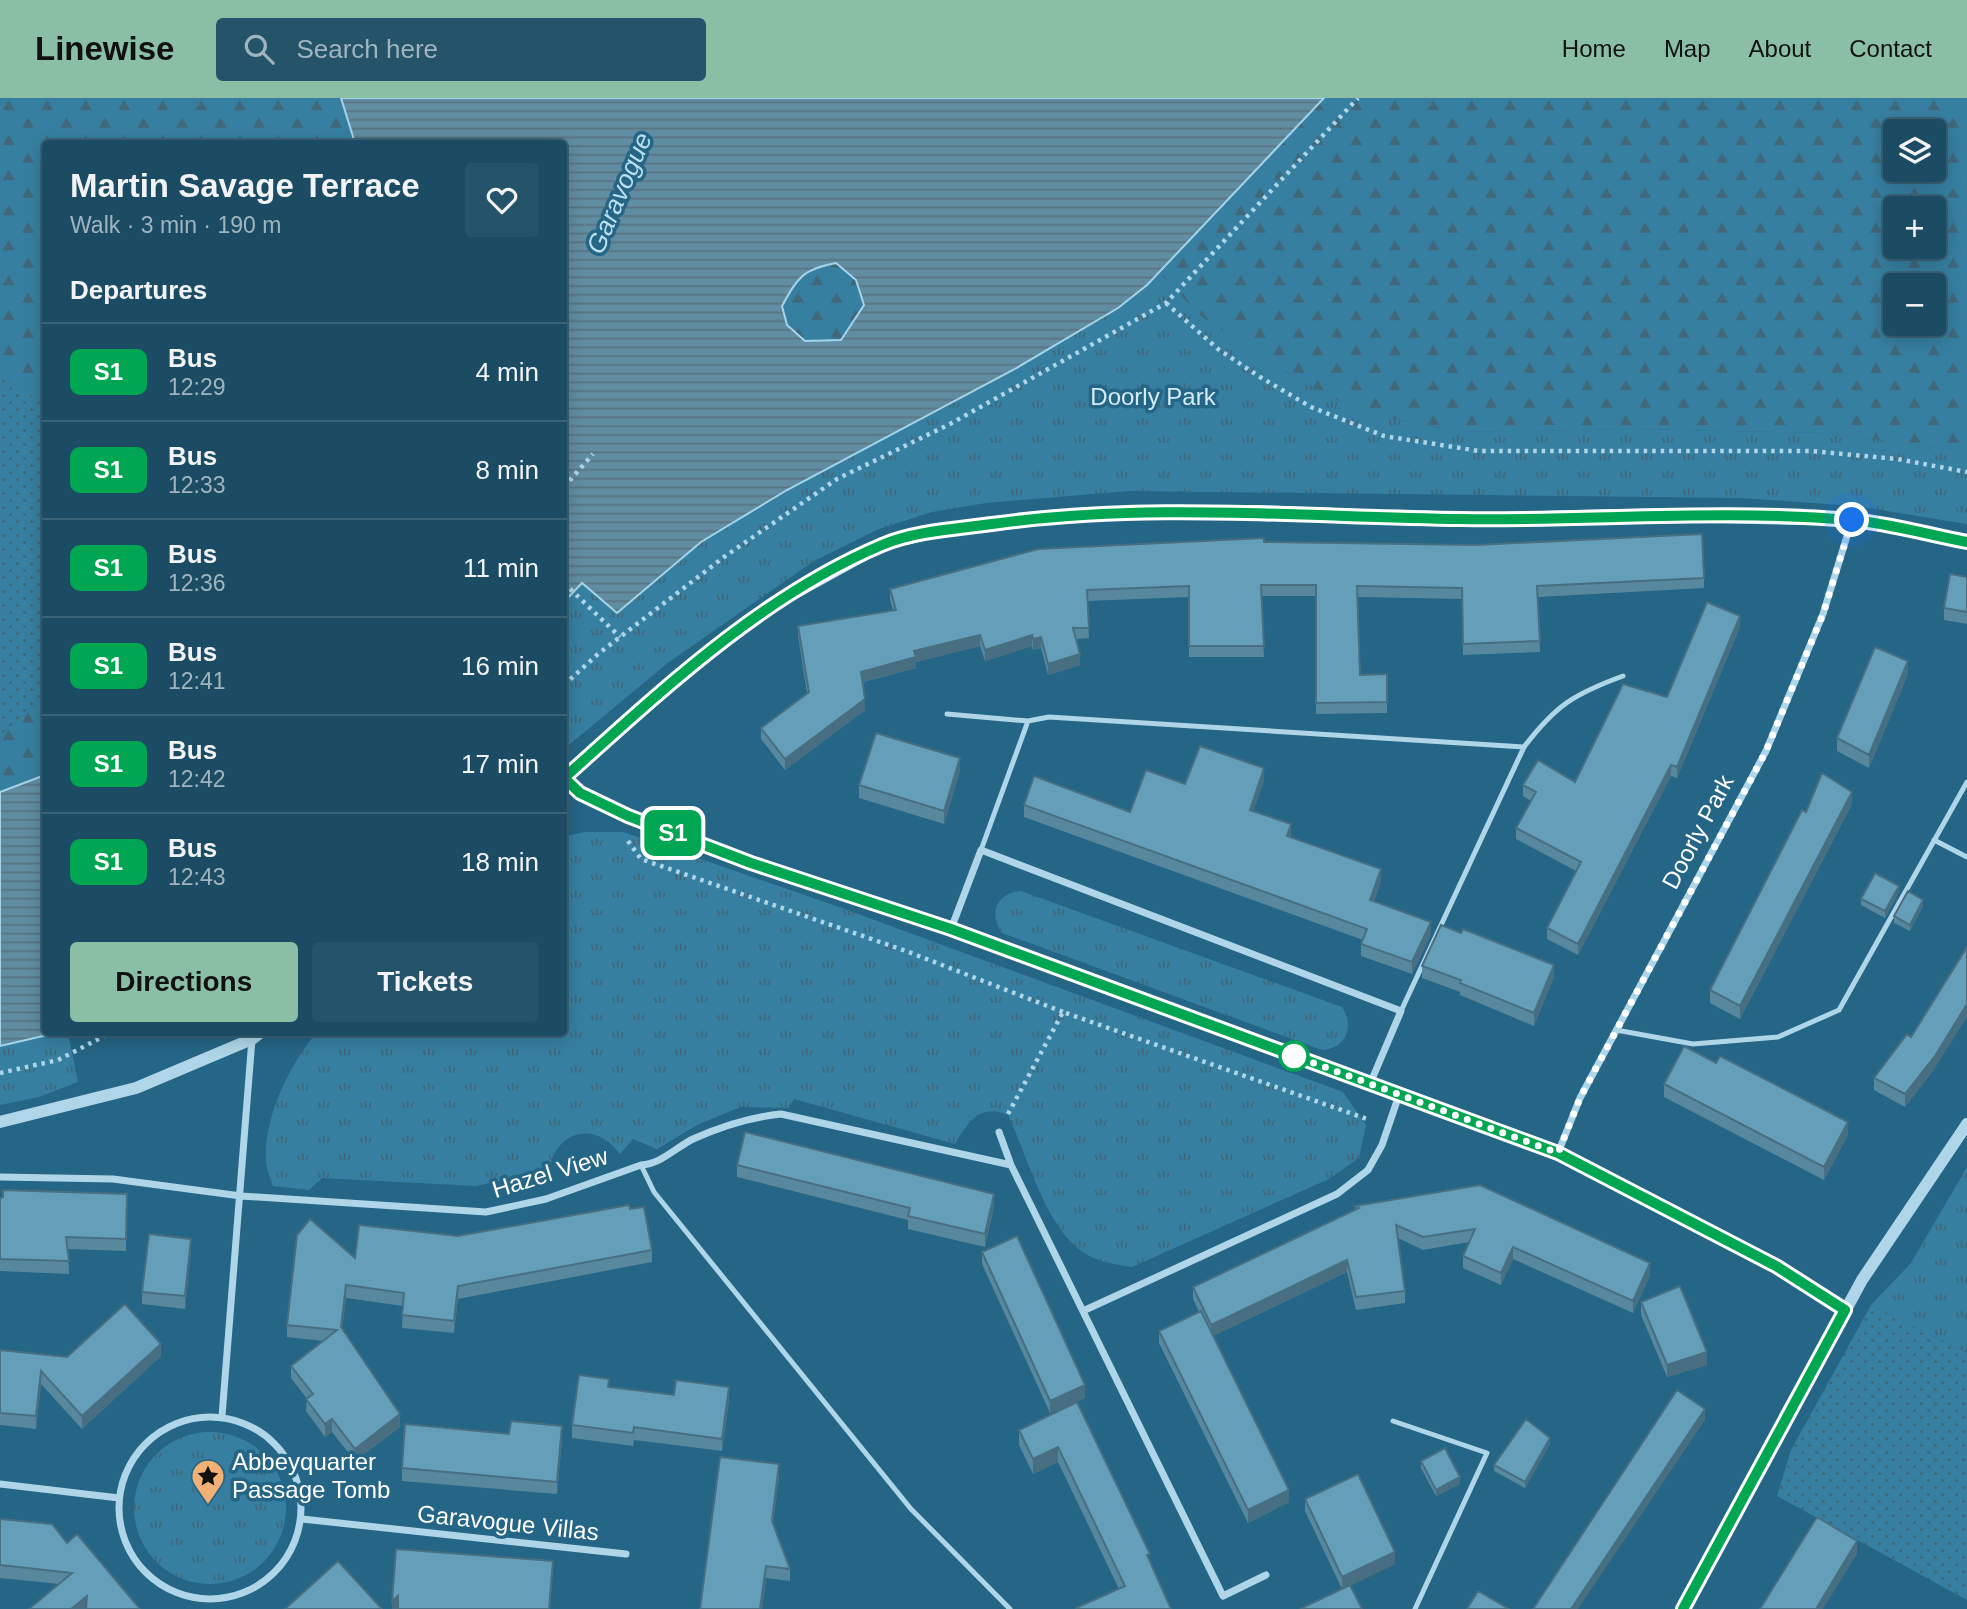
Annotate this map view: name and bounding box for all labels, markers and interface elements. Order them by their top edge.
search box [216,18,706,81]
text: Linewise [35,30,174,67]
icon: search [240,30,278,68]
text: Search here [296,34,438,64]
text: Home [1562,35,1626,62]
text: Map [1664,35,1711,62]
text: About [1749,35,1811,62]
text: Contact [1849,35,1932,62]
map controls [1883,119,1946,336]
button: layers [1883,119,1946,182]
water label: Garavogue [580,128,658,258]
button: heart [465,163,539,237]
text: Martin Savage Terrace [70,167,420,204]
button: + [1883,196,1946,259]
text: Walk · 3 min · 190 m [70,212,281,238]
button: − [1883,273,1946,336]
text: Departures [70,275,207,305]
text: Bus [168,343,217,373]
text: 4 min [475,357,539,387]
text: S1 [94,358,123,385]
text: 12:29 [168,374,226,400]
park label: Doorly Park [1090,383,1217,410]
text: Bus [168,441,217,471]
text: 8 min [475,455,539,485]
text: S1 [94,456,123,483]
text: 12:33 [168,472,226,498]
your location [1834,502,1869,537]
text: Bus [168,539,217,569]
text: 11 min [463,553,539,583]
text: S1 [94,554,123,581]
text: 12:36 [168,570,226,596]
text: Bus [168,637,217,667]
text: 16 min [461,651,539,681]
text: S1 [94,652,123,679]
text: 12:41 [168,668,226,694]
text: Bus [168,735,217,765]
text: 17 min [461,749,539,779]
text: S1 [94,750,123,777]
text: 12:42 [168,766,226,792]
street label: Doorly Park [1656,769,1739,893]
line badge: S1 [642,810,704,856]
text: S1 [658,819,688,846]
text: Bus [168,833,217,863]
text: 18 min [461,847,539,877]
text: S1 [94,848,123,875]
text: 12:43 [168,864,226,890]
button: Directions [70,942,298,1022]
button: Tickets [312,942,539,1022]
unlabelled marker [1279,1041,1309,1071]
street label: Hazel View [489,1142,612,1203]
place label: Abbeyquarter Passage Tomb [232,1448,390,1503]
place icon: Abbeyquarter Passage Tomb [189,1457,227,1506]
street label: Garavogue Villas [416,1500,600,1545]

